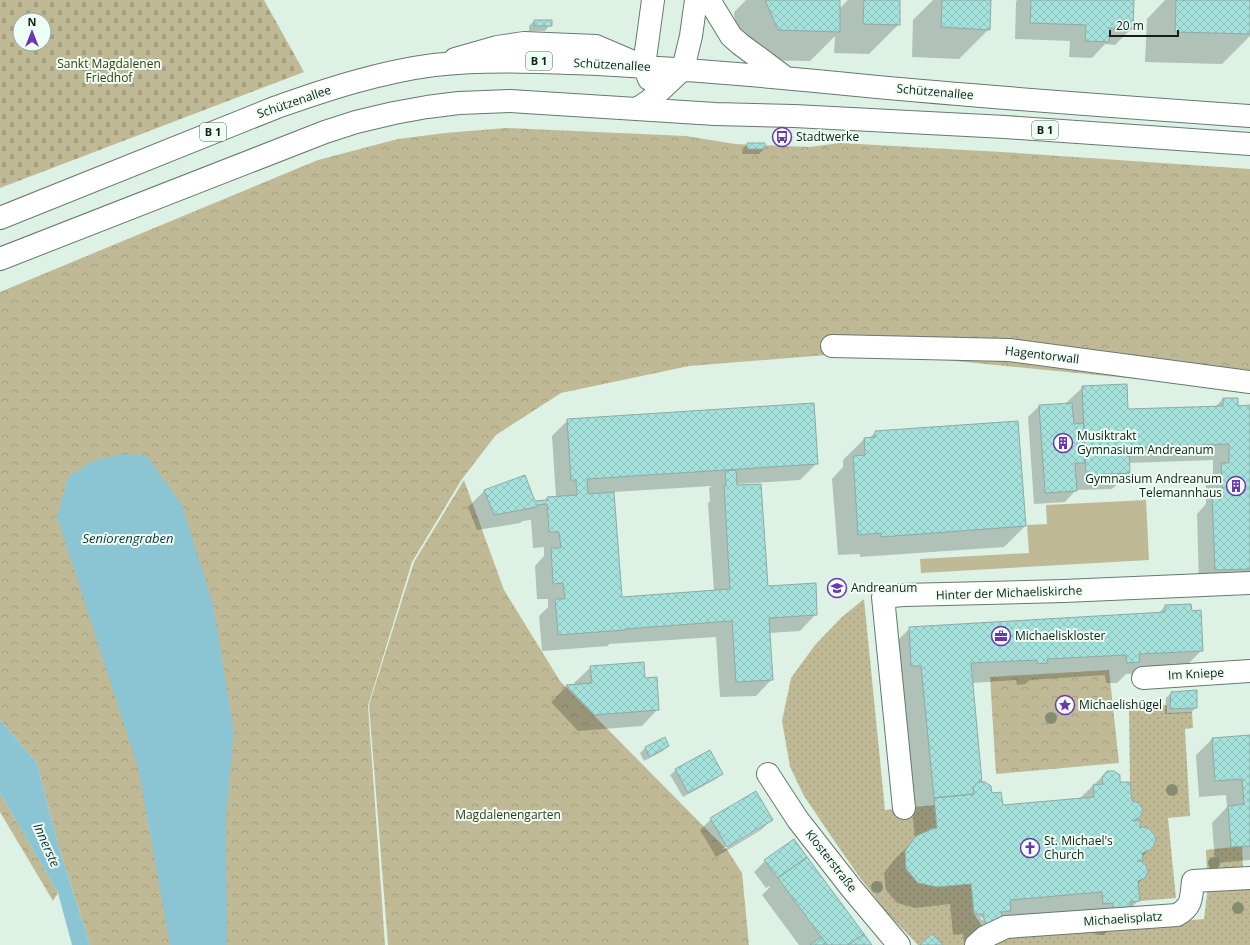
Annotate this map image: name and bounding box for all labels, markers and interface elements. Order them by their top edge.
north arrow [12,12,52,52]
scale bar [1110,12,1178,38]
text: N [28,14,36,29]
text: 20 m [1116,17,1144,34]
road number: B 1 [526,52,552,70]
street label: Schützenallee [573,54,651,75]
park label: Sankt Magdalenen Friedhof [57,55,161,86]
street label: Schützenallee [896,80,975,103]
street label: Schützenallee [255,81,333,122]
road number: B 1 [1032,121,1058,139]
road number: B 1 [200,123,226,141]
bus stop icon: Stadtwerke [771,126,793,148]
place label: Stadtwerke [796,128,859,145]
street label: Hagentorwall [1004,342,1080,367]
place label: Musiktrakt Gymnasium Andreanum [1077,427,1214,458]
building icon: Musiktrakt Gymnasium Andreanum [1052,432,1074,454]
place label: Gymnasium Andreanum Telemannhaus [1085,470,1222,501]
building icon: Gymnasium Andreanum Telemannhaus [1225,475,1247,497]
water label: Seniorengraben [83,529,173,547]
school or university icon: Andreanum [826,577,848,599]
place label: Andreanum [851,579,917,596]
street label: Hinter der Michaeliskirche [935,581,1083,604]
office icon: Michaeliskloster [990,625,1012,647]
place label: Michaeliskloster [1015,627,1105,644]
street label: Im Kniepe [1167,664,1225,683]
place icon: Michaelishügel [1054,694,1076,716]
place label: Michaelishügel [1079,696,1162,713]
park label: Magdalenengarten [455,806,561,823]
water label: Innerste [29,820,65,870]
street label: Klosterstraße [802,826,861,896]
place label: St. Michael's Church [1044,832,1113,863]
church icon: St. Michael's Church [1019,837,1041,859]
street label: Michaelisplatz [1083,907,1163,930]

